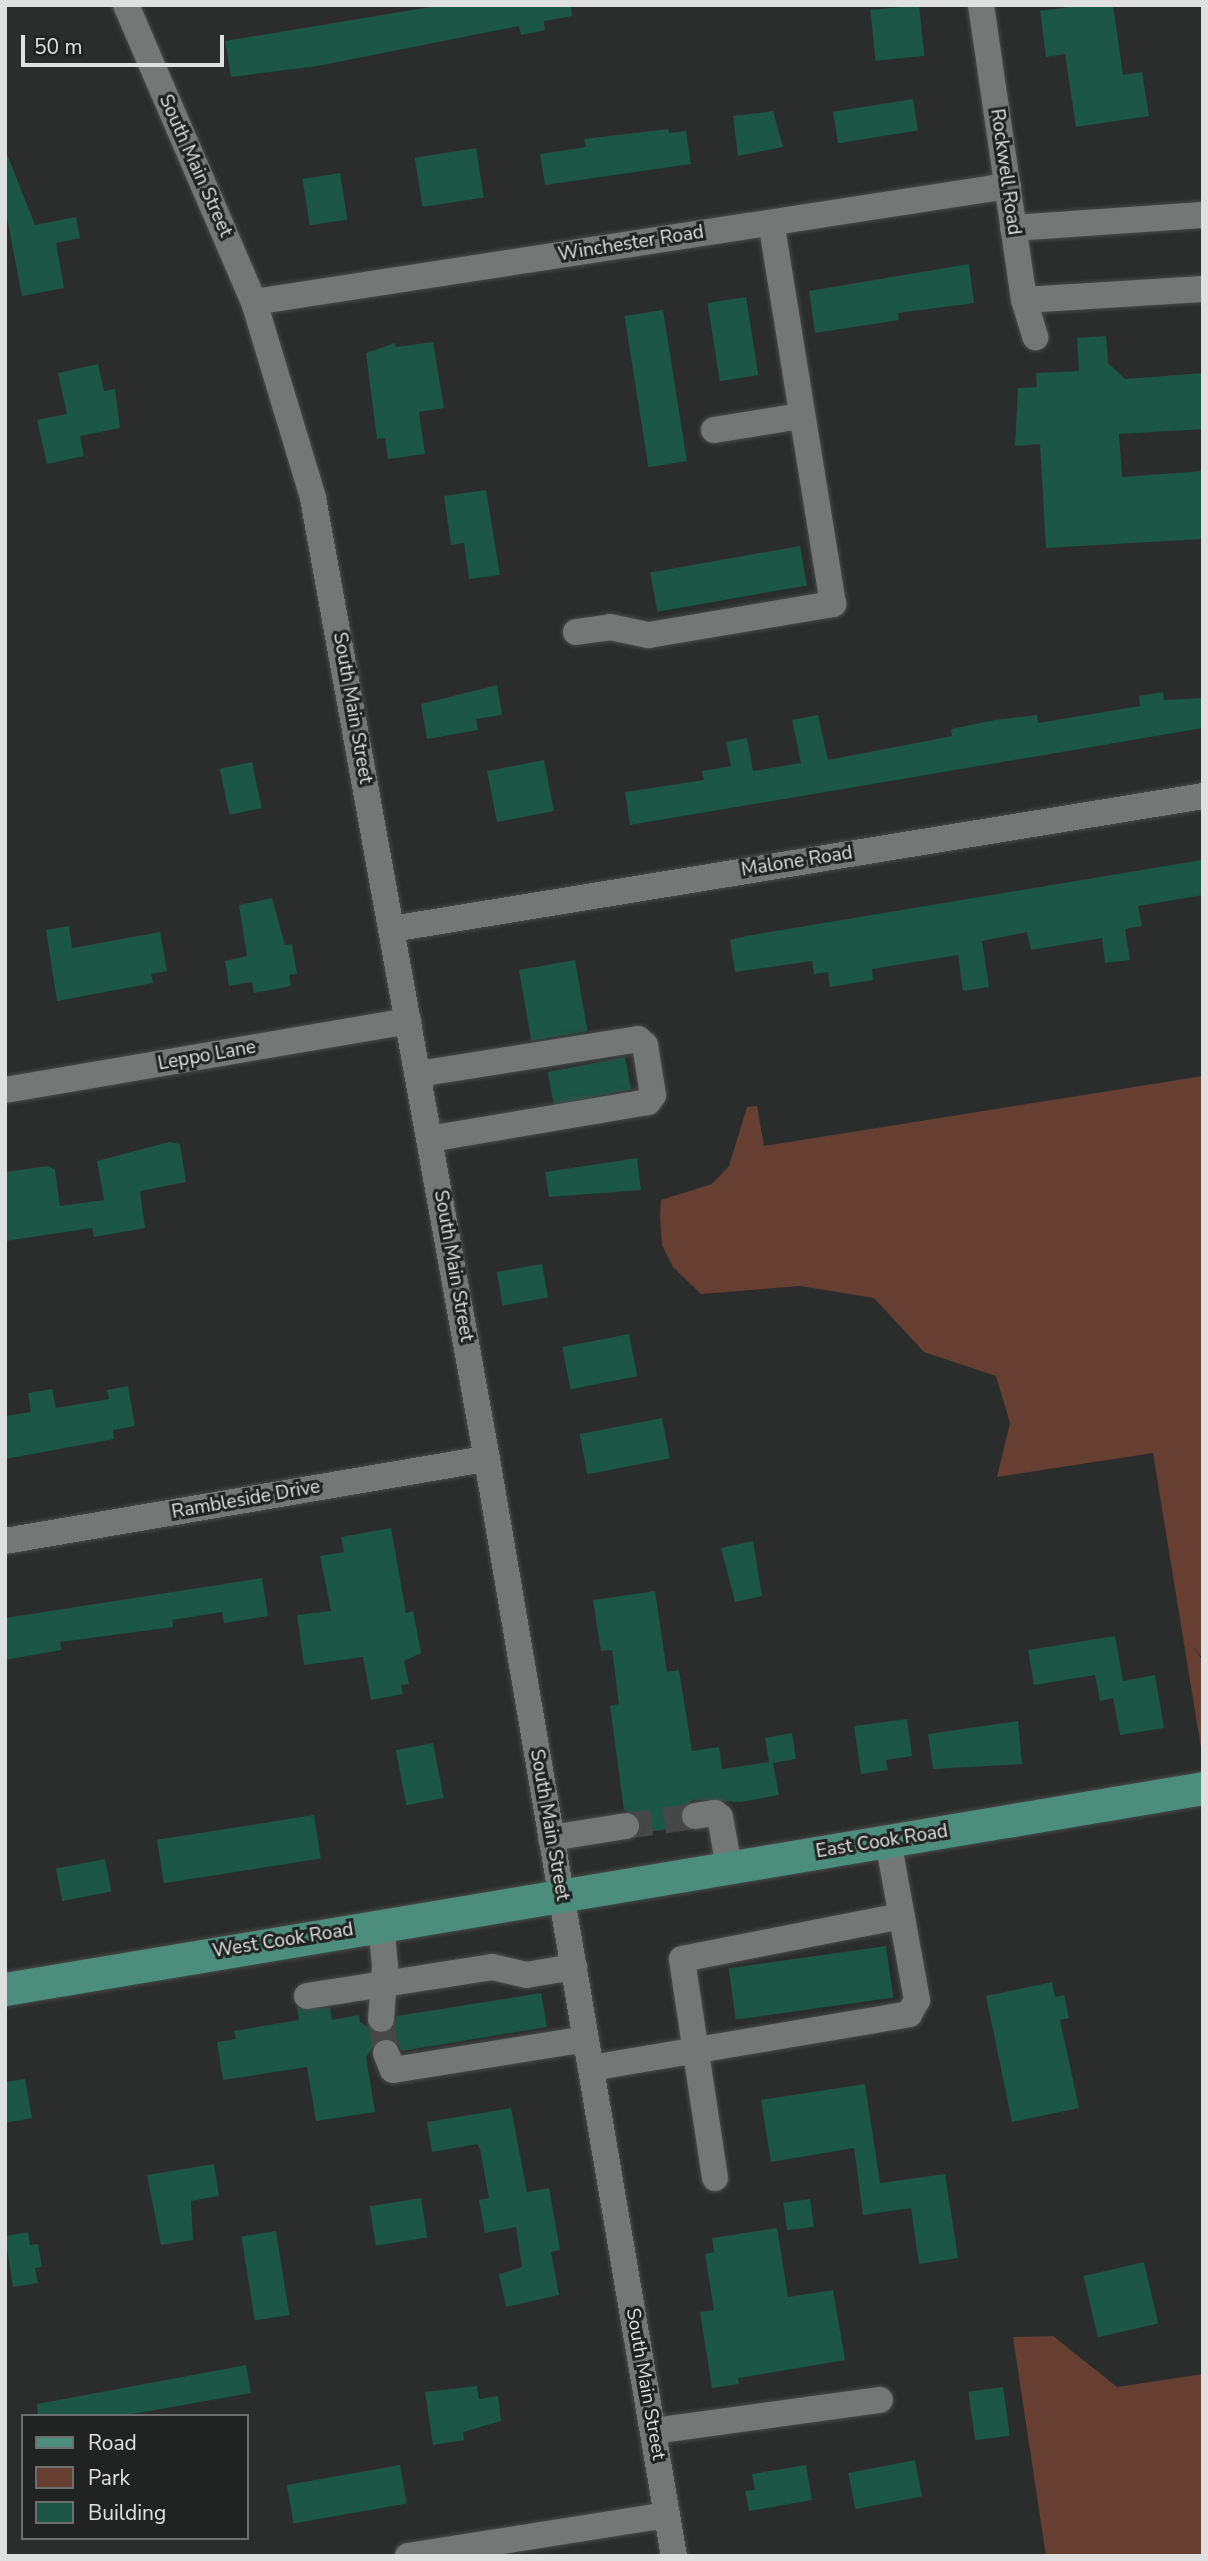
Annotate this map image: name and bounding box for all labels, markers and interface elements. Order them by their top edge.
scale bar [24,21,228,65]
text: 50 m [34,33,83,61]
street label: South Main Street [153,91,237,241]
street label: Rockwell Road [985,107,1025,237]
street label: Winchester Road [556,221,706,267]
street label: South Main Street [327,630,377,786]
street label: Malone Road [740,842,854,882]
street label: Leppo Lane [156,1036,258,1076]
street label: South Main Street [428,1188,478,1344]
street label: Rambleside Drive [170,1476,322,1524]
street label: South Main Street [524,1747,574,1903]
street label: East Cook Road [814,1820,950,1864]
street label: West Cook Road [211,1919,355,1963]
street label: South Main Street [620,2306,670,2462]
legend [21,2414,248,2540]
text: Road [88,2429,137,2457]
text: Park [88,2464,130,2492]
text: Building [88,2499,166,2527]

